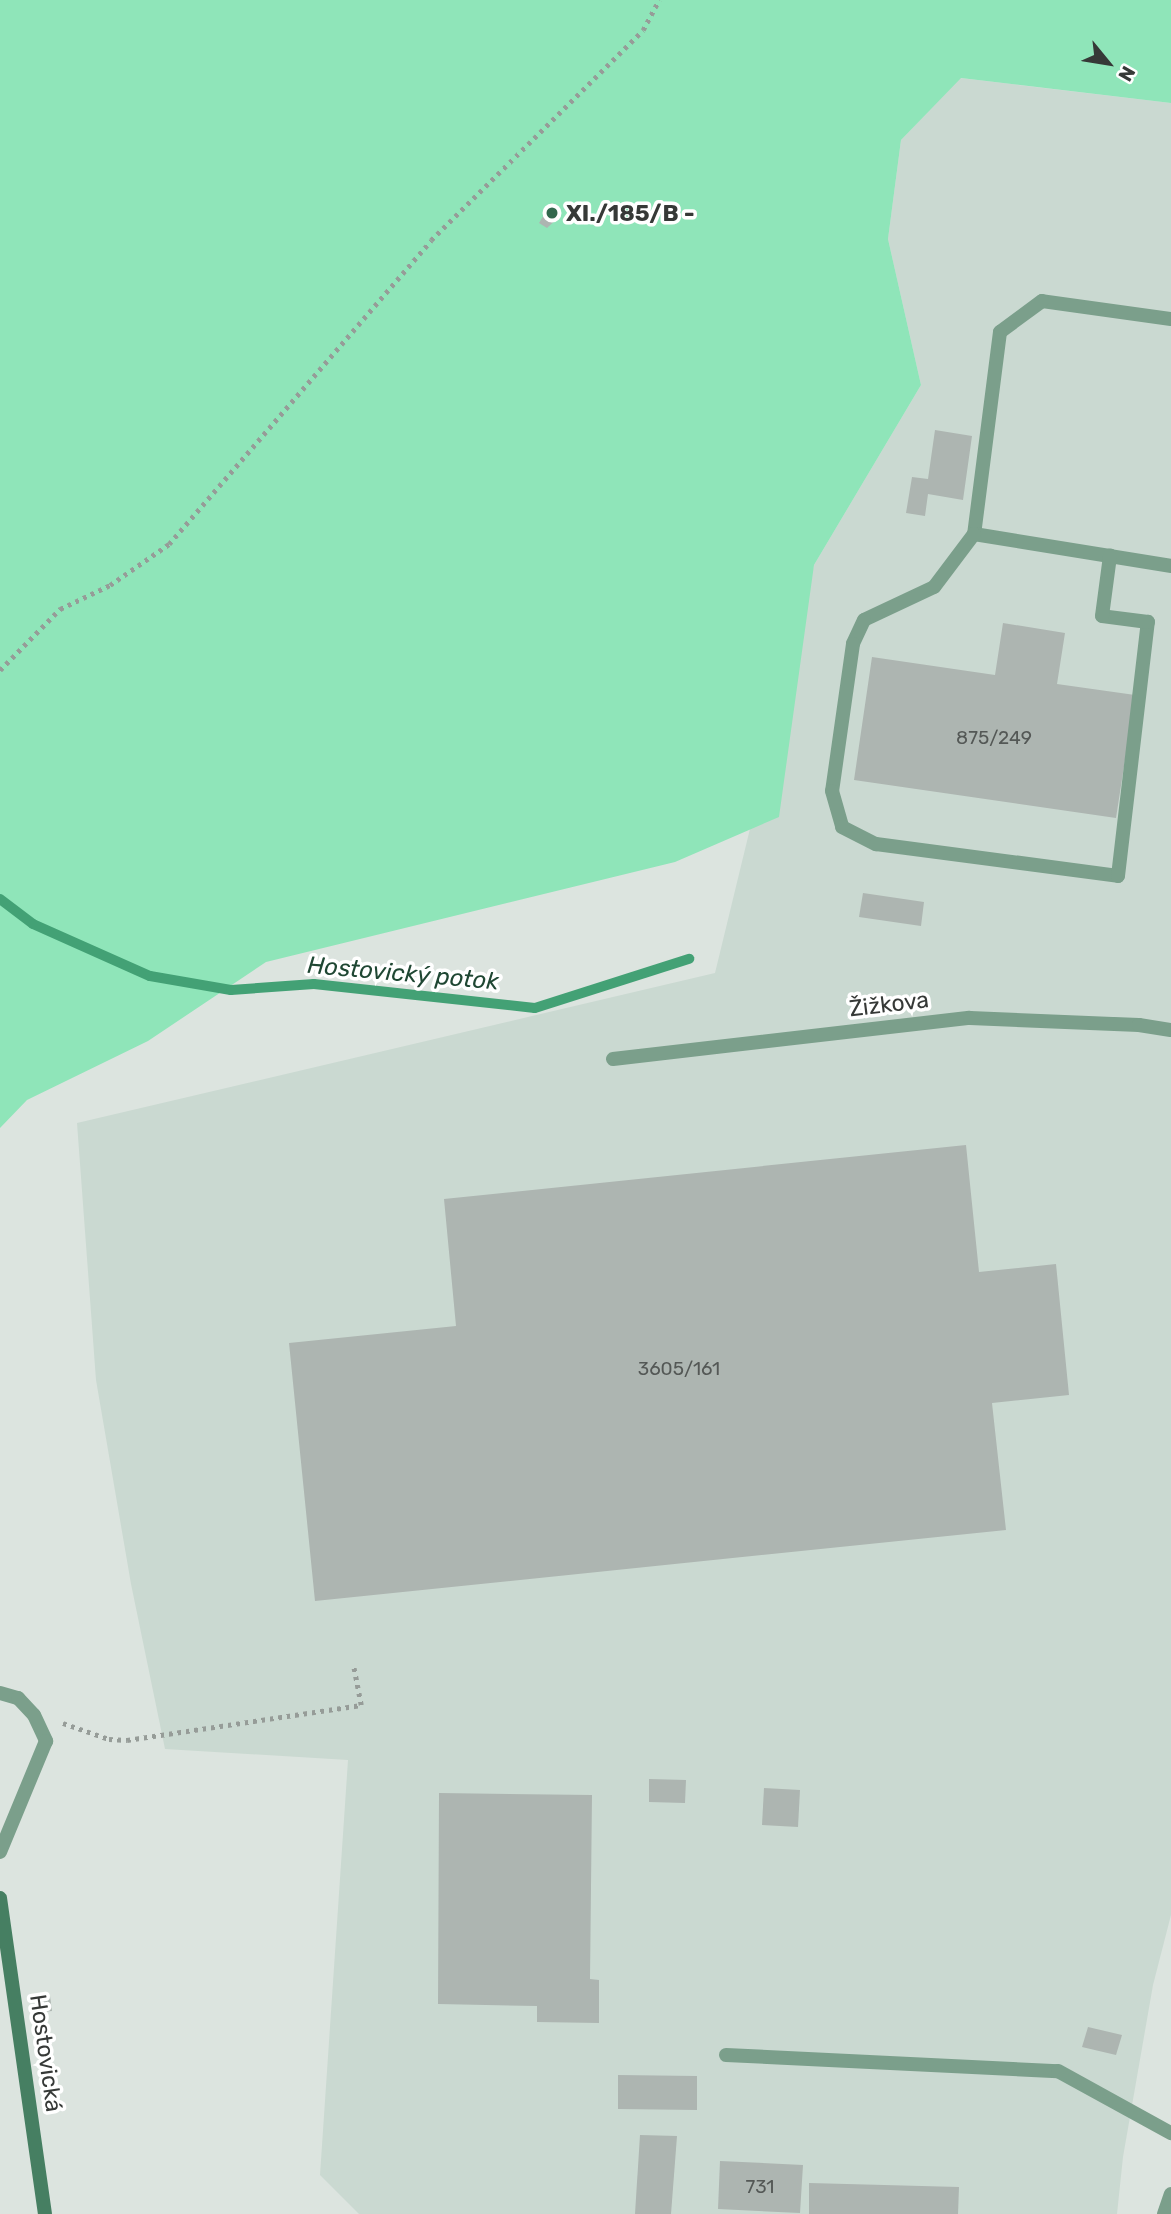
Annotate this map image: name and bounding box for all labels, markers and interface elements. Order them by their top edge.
north arrow [1073,28,1143,98]
text: N [1113,62,1140,85]
place label: XI./185/B - [566,199,695,227]
marker: XI./185/B - [544,205,560,221]
house number: 875/249 [956,727,1032,749]
water label: Hostovický potok [306,951,500,997]
street label: Žižkova [848,985,930,1023]
house number: 3605/161 [638,1358,720,1380]
street label: Hostovická [24,1992,68,2114]
house number: 731 [746,2176,774,2198]

